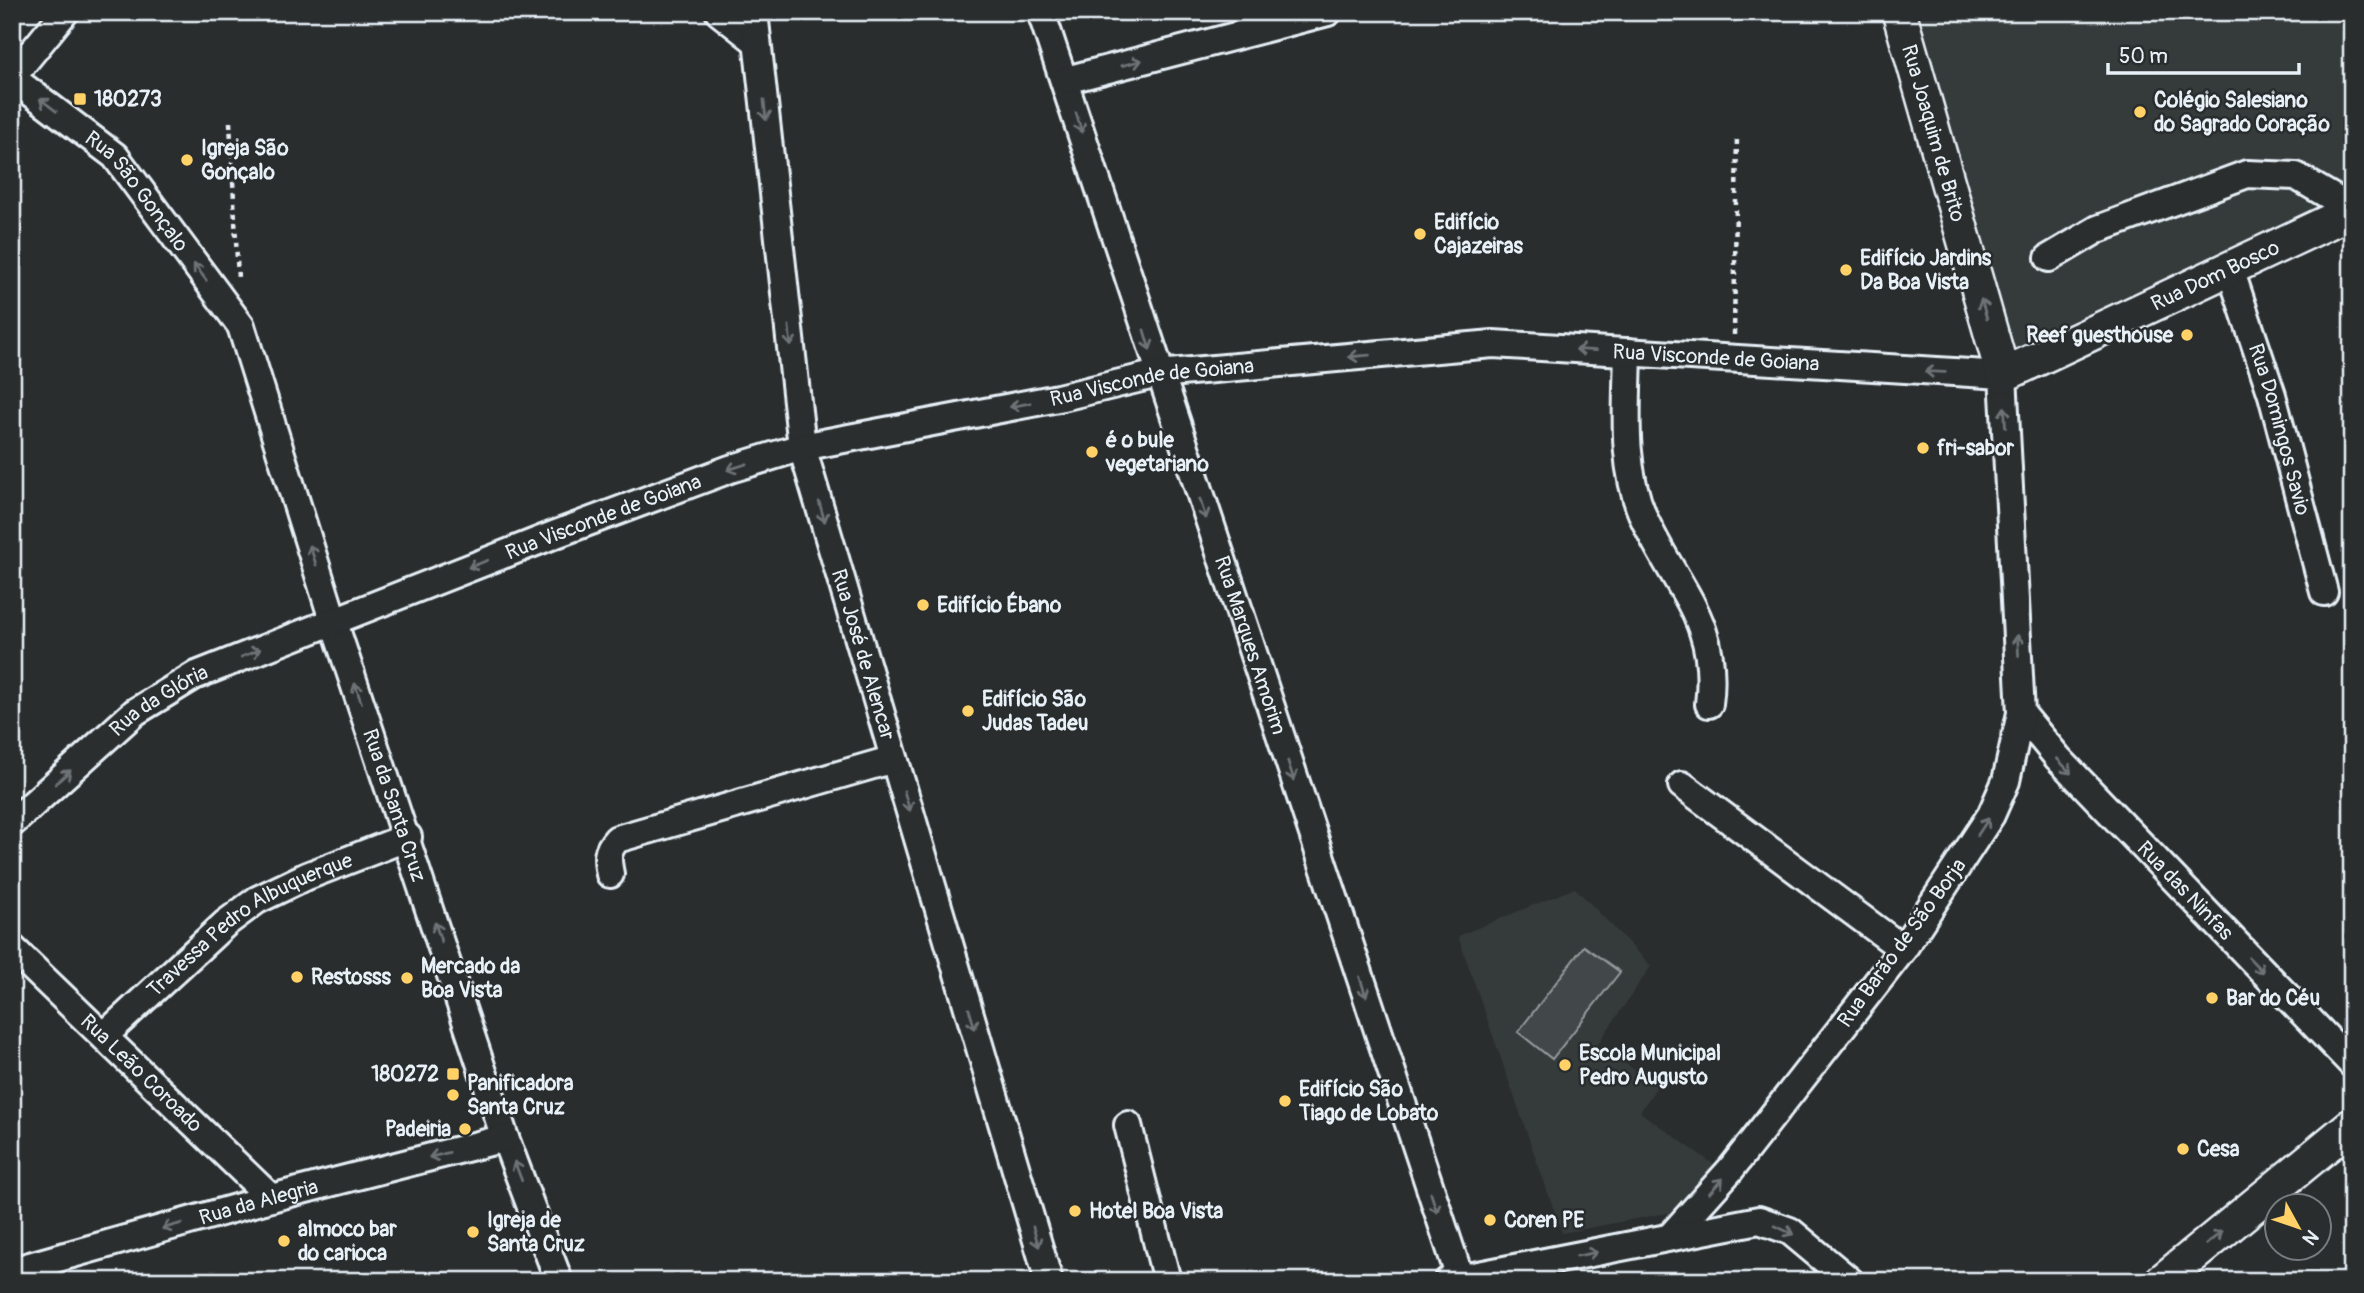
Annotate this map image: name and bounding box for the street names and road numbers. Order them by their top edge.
street label: Rua Joaquim de Brito [1895,41,1972,225]
street label: Rua São Gonçalo [80,125,195,257]
street label: Rua Dom Bosco [2147,234,2284,317]
street label: Rua Visconde de Goiana [1612,338,1820,377]
street label: Rua Domingos Savio [2242,340,2317,518]
street label: Rua Visconde de Goiana [1048,352,1255,413]
street label: Rua Visconde de Goiana [502,468,705,566]
street label: Rua Marques Amorim [1208,552,1293,738]
street label: Rua José de Alencar [825,566,902,744]
street label: Rua da Glória [104,658,212,742]
street label: Rua da Santa Cruz [357,725,432,885]
street label: Rua das Ninfas [2131,835,2240,946]
street label: Travessa Pedro Albuquerque [141,846,357,1003]
street label: Rua Barão de São Borja [1832,853,1972,1033]
street label: Rua Leão Coroado [75,1008,208,1138]
street label: Rua da Alegria [196,1173,321,1231]

